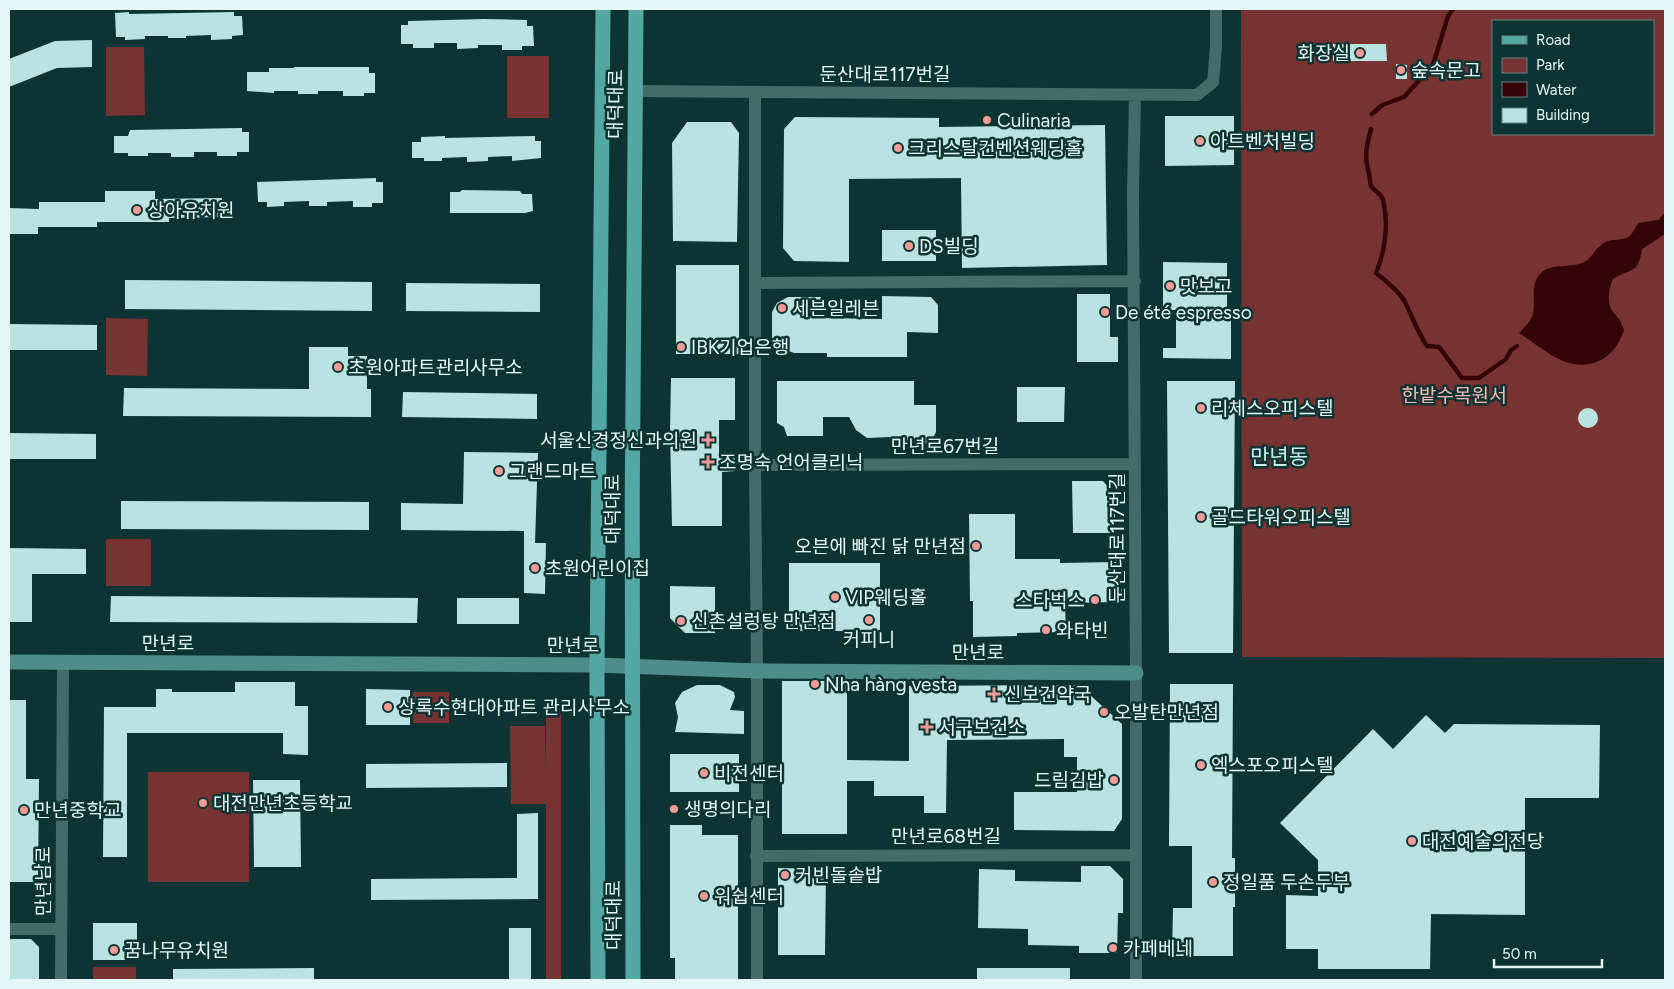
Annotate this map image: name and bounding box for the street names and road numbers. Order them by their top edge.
street label: 둔산대로117번길 [820,63,950,86]
street label: 대덕대로 [603,69,628,139]
street label: 만년로67번길 [891,435,999,458]
street label: 둔산대로117번길 [1106,473,1129,603]
street label: 대덕대로 [601,474,624,544]
street label: 만년로 [142,632,194,655]
street label: 만년로 [547,634,599,657]
street label: 만년로 [952,641,1004,664]
street label: 만년로68번길 [891,825,1001,848]
street label: 만년남로 [32,846,55,916]
street label: 대덕대로 [602,880,625,950]

